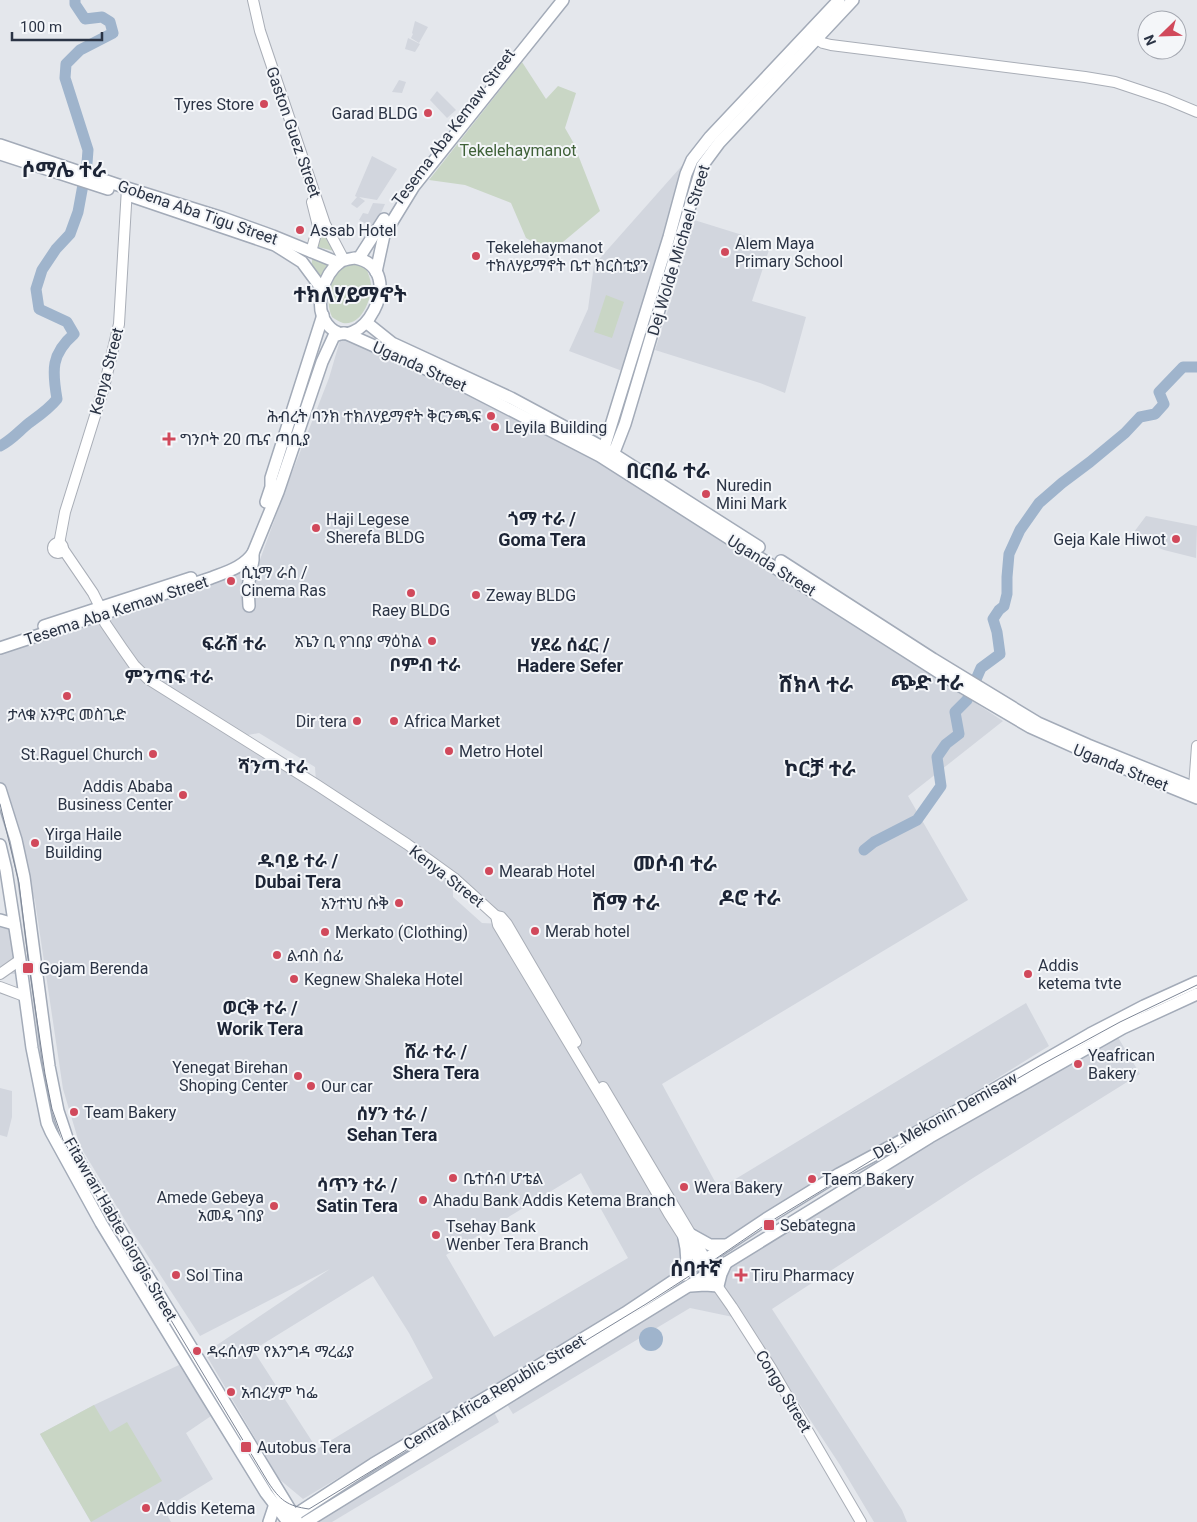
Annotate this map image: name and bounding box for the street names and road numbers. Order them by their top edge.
street label: Tesema Aba Kemaw Street [388,45,519,210]
street label: Gaston Guez Street [262,64,325,200]
street label: Dej Wolde Michael Street [643,162,714,338]
street label: Gobena Aba Tigu Street [115,176,280,249]
street label: Kenya Street [86,325,127,417]
street label: Uganda Street [370,337,470,396]
street label: Uganda Street [724,531,820,600]
street label: Tesema Aba Kemaw Street [22,572,210,649]
street label: Uganda Street [1071,740,1171,795]
street label: Kenya Street [406,841,488,911]
street label: Dej. Mekonin Demisaw [870,1068,1021,1163]
street label: Fitawrari Habte Giorgis Street [60,1134,181,1325]
street label: Central Africa Republic Street [400,1331,588,1454]
street label: Congo Street [752,1347,816,1436]

